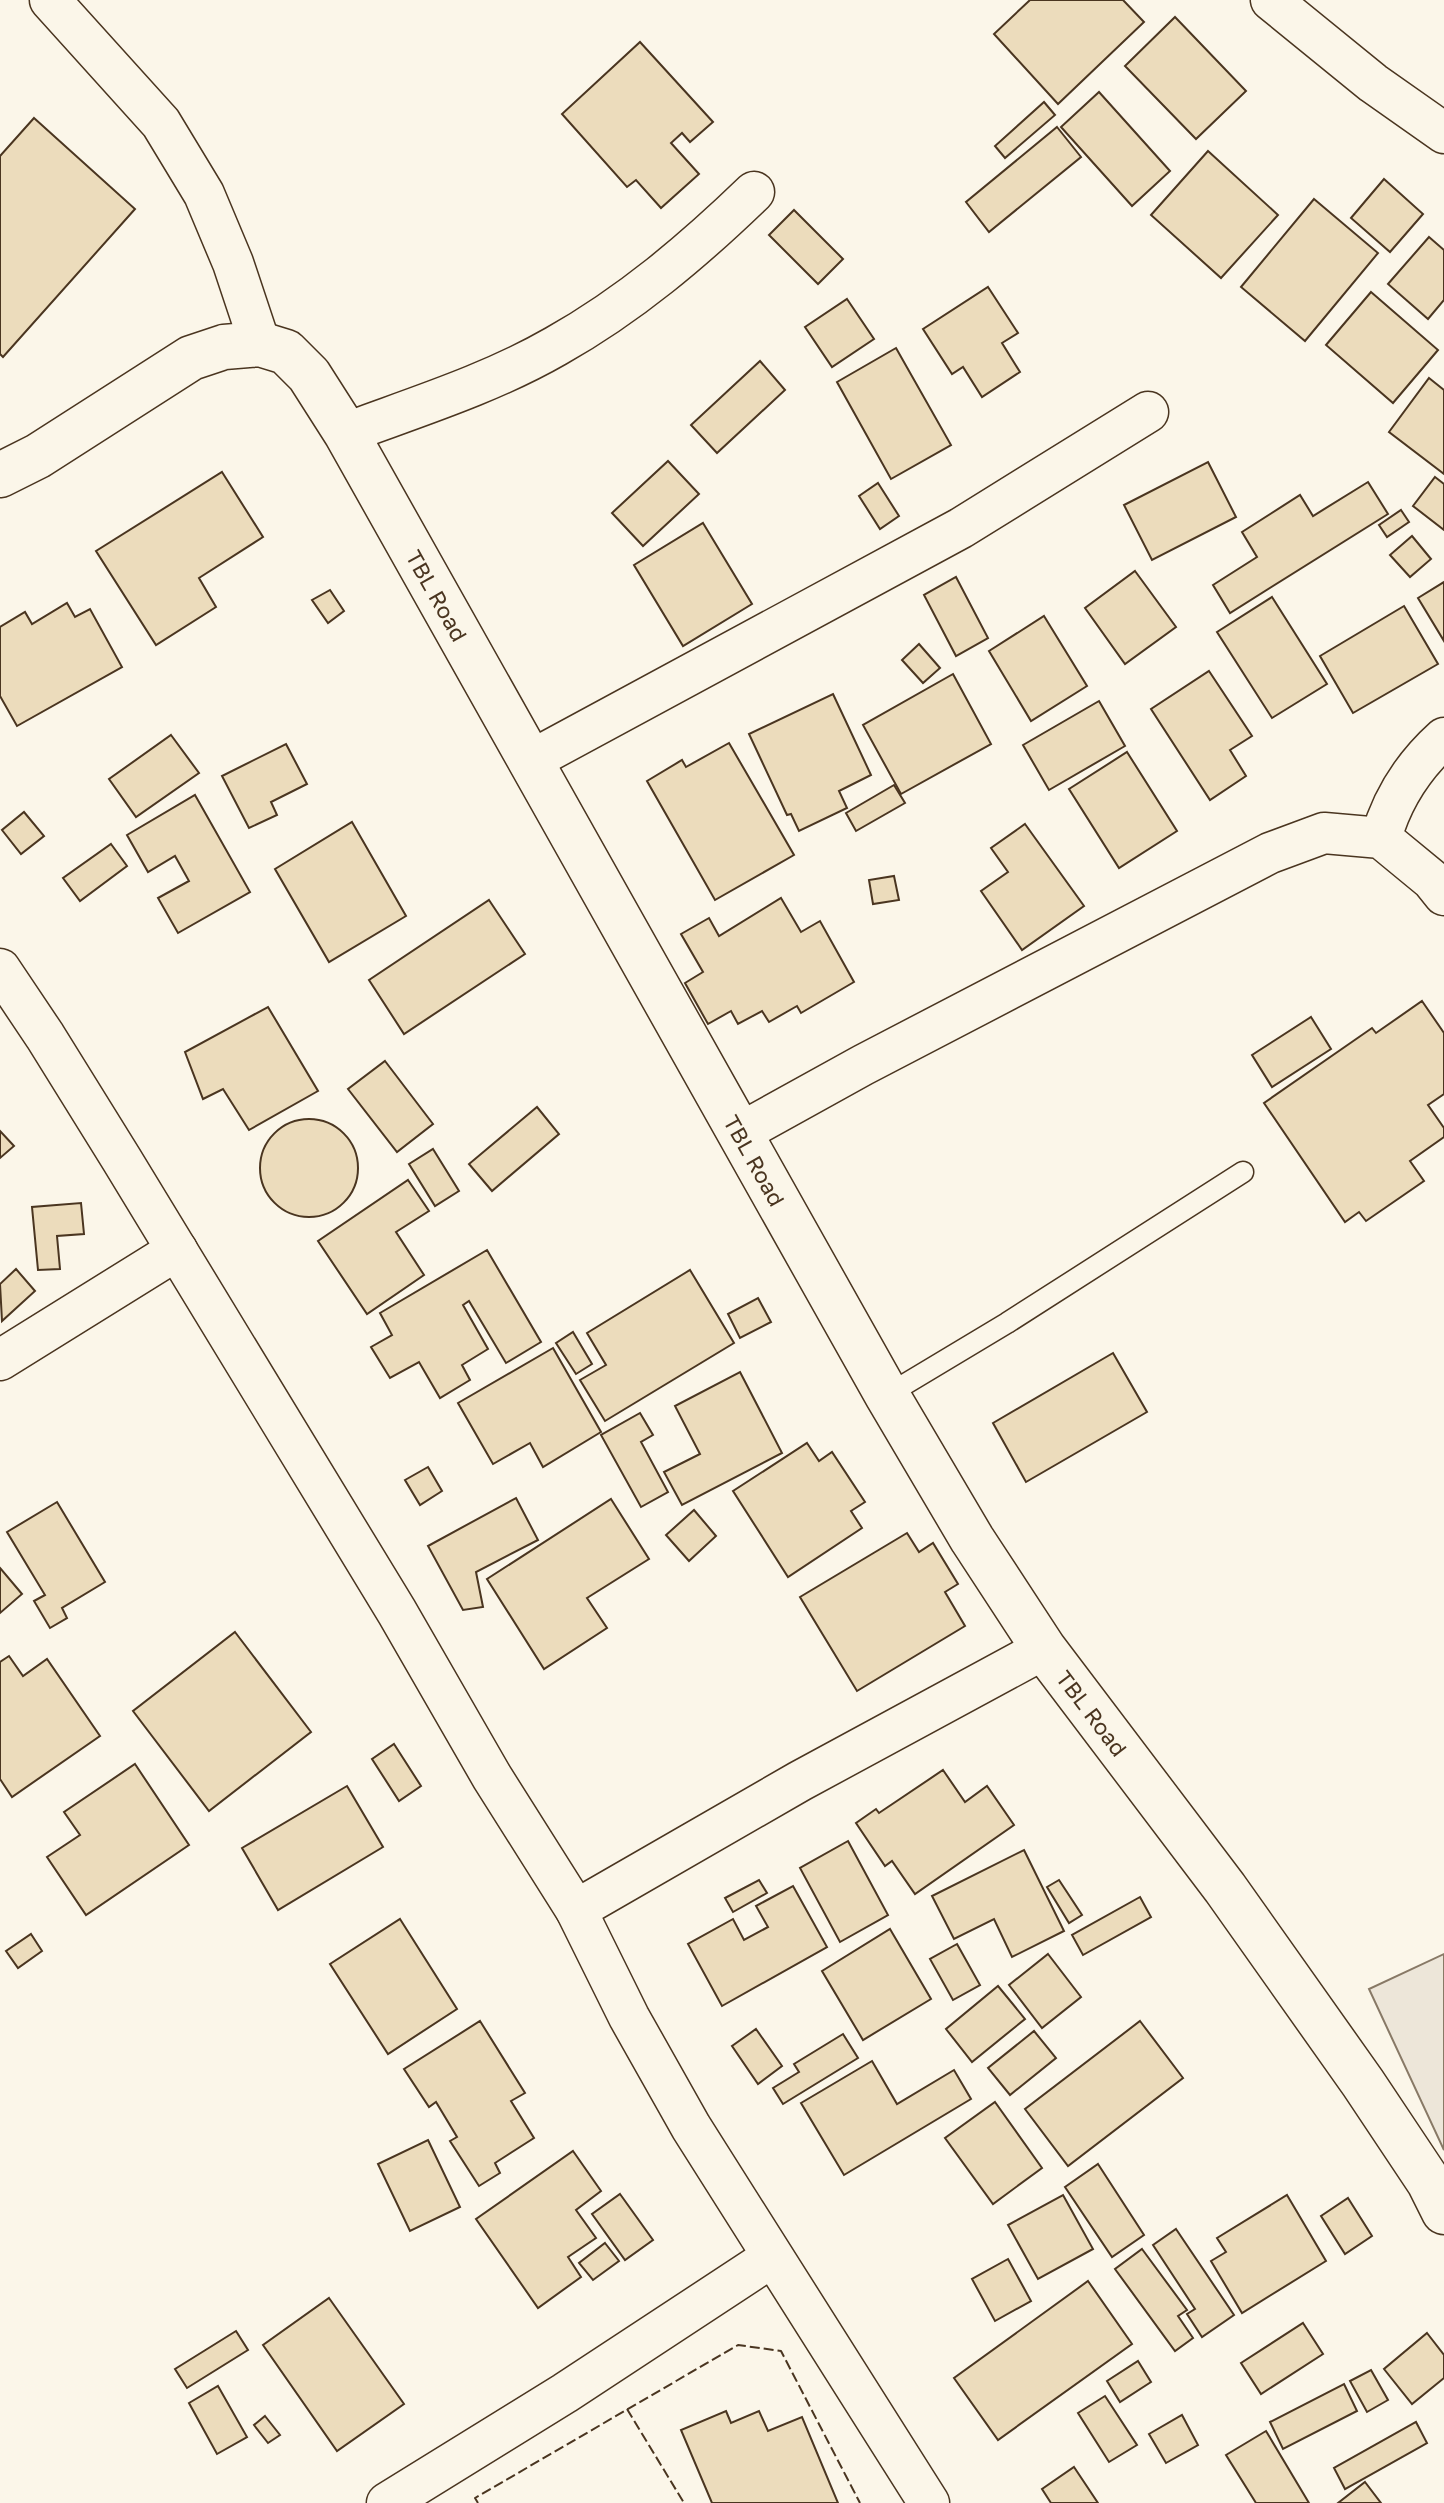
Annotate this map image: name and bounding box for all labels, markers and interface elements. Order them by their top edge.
street label: TBL Road [401,545,474,646]
street label: TBL Road [719,1110,791,1211]
street label: TBL Road [1051,1665,1133,1761]

